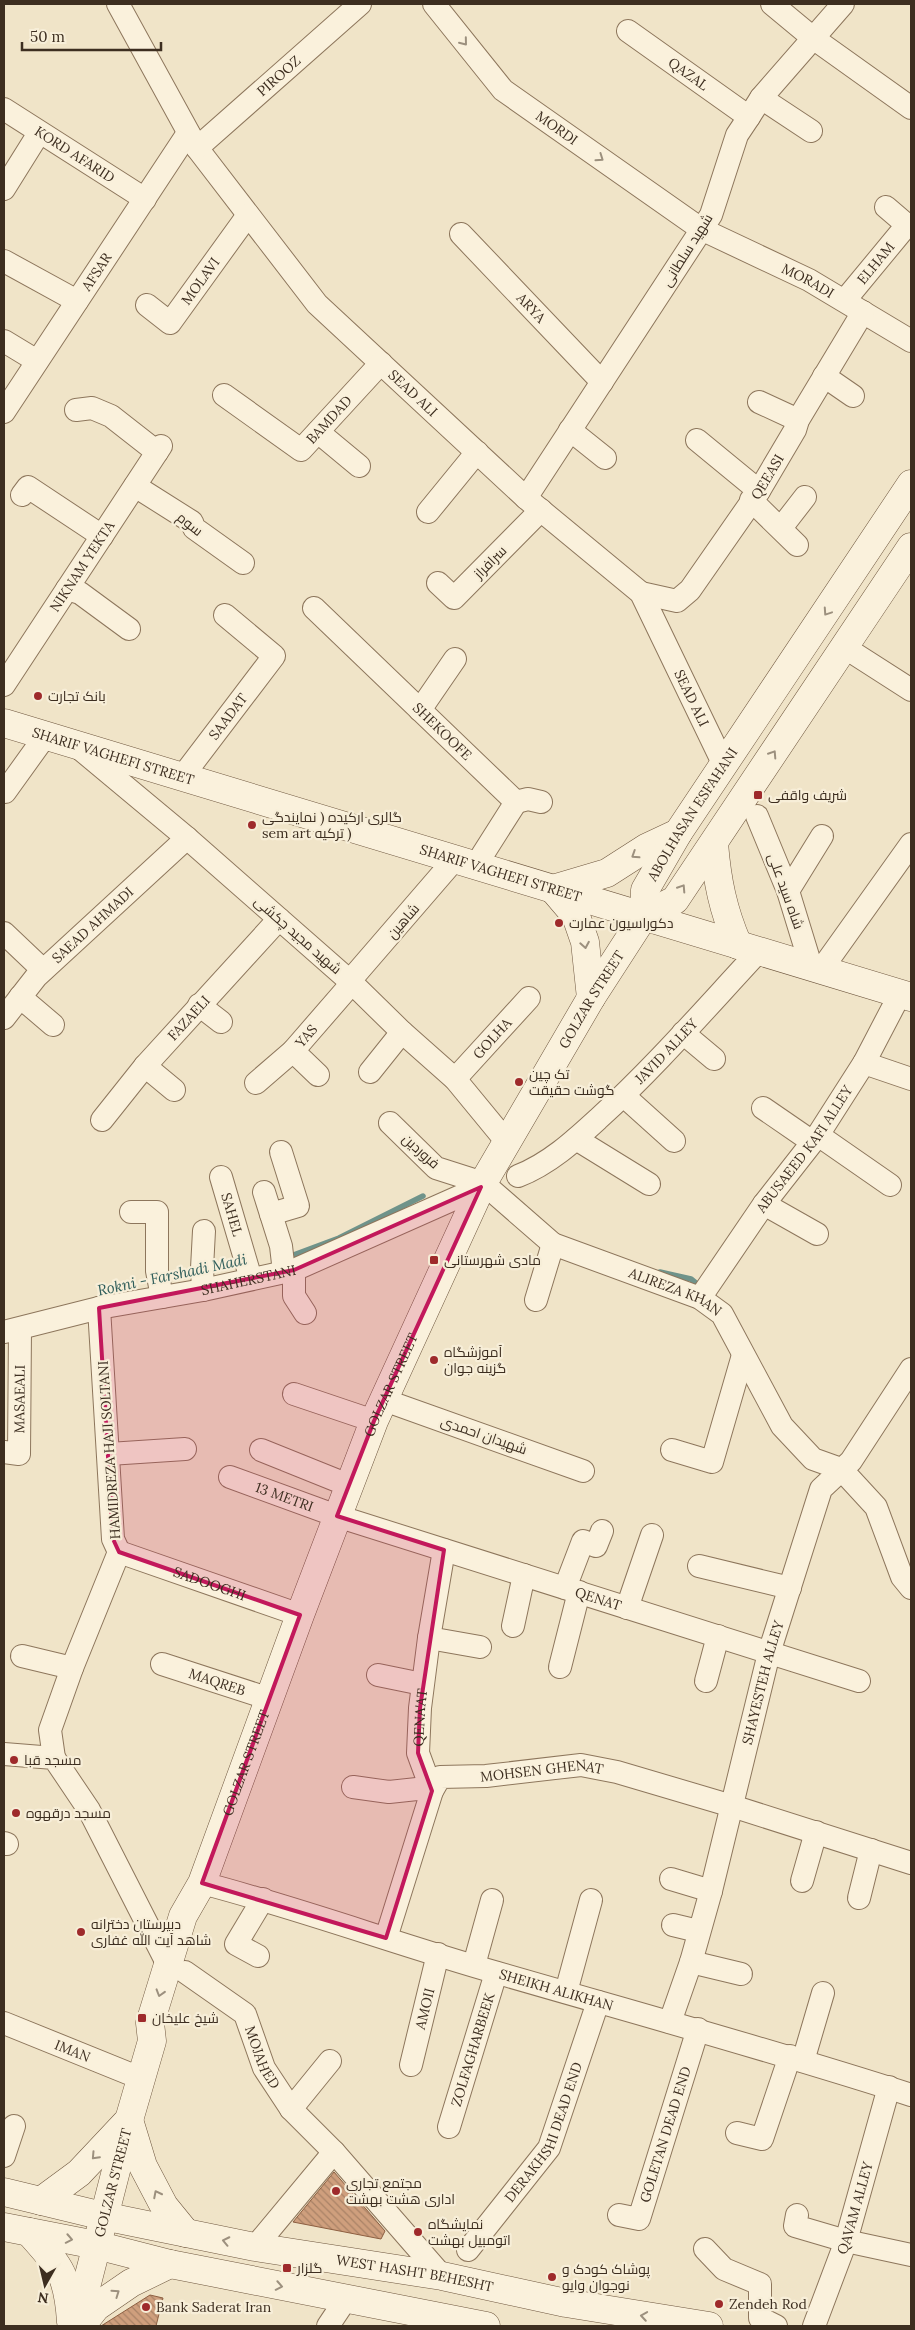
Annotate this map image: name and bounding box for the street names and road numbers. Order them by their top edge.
street label: PIROOZ [253,52,304,100]
street label: QAZAL [665,53,712,94]
street label: MORDI [532,107,581,149]
street label: KORD AFARID [31,122,118,186]
street label: شهید سلطانی [657,210,717,290]
street label: ELHAM [853,238,898,288]
street label: AFSAR [77,249,116,295]
street label: MOLAVI [177,254,223,308]
street label: MORADI [779,259,838,302]
street label: ARYA [512,288,550,327]
street label: SEAD ALI [384,366,441,420]
street label: BAMDAD [302,392,356,447]
street label: QEEASI [747,451,788,503]
street label: سوم [173,508,207,541]
street label: NIKNAM YEKTA [46,517,118,615]
street label: سرافراز [469,542,510,583]
street label: SEAD ALI [670,667,713,729]
street label: SAADAT [205,690,251,743]
street label: SHEKOOFE [409,699,476,764]
street label: SHARIF VAGHEFI STREET [30,723,196,789]
street label: ABOLHASAN ESFAHANI [643,744,741,885]
street label: SHARIF VAGHEFI STREET [418,840,584,906]
street label: شاه سید علی [764,851,808,931]
street label: SAEAD AHMADI [48,883,137,967]
street label: شهید مجید چکشی [250,892,346,979]
street label: شاهین [383,900,423,942]
street label: GOLZAR STREET [555,947,628,1052]
street label: FAZAELI [164,992,214,1044]
street label: GOLHA [469,1014,516,1063]
street label: JAVID ALLEY [630,1014,702,1088]
street label: YAS [290,1020,321,1052]
street label: ABUSAEED KAFI ALLEY [751,1081,857,1217]
street label: فروردین [399,1129,443,1173]
street label: SAHEL [217,1191,247,1238]
street label: SHAHERSTANI [199,1261,298,1299]
street label: ALIREZA KHAN [625,1263,726,1320]
street label: GOLZAR STREET [360,1330,422,1439]
street label: HAMIDREZA HAJI SOLTANI [94,1360,124,1540]
street label: MASAEALI [10,1365,29,1434]
street label: شهیدان احمدی [438,1412,530,1458]
street label: 13 METRI [253,1478,316,1516]
street label: SADOOGHI [171,1563,248,1604]
street label: QENAT [573,1583,624,1614]
street label: SHAYESTEH ALLEY [738,1617,788,1747]
street label: MAQREB [186,1664,248,1700]
street label: QENA'AT [409,1687,431,1747]
street label: GOLZAR STREET [218,1707,274,1818]
street label: MOHSEN GHENAT [479,1755,605,1786]
street label: SHEIKH ALIKHAN [497,1965,616,2015]
street label: AMOII [411,1986,438,2032]
street label: ZOLFAGHARBEEK [447,1990,499,2109]
street label: MOJAHED [241,2023,284,2092]
street label: IMAN [52,2035,93,2066]
street label: DERAKHSHI DEAD END [501,2060,586,2206]
street label: GOLETAN DEAD END [636,2064,695,2205]
street label: GOLZAR STREET [90,2126,135,2239]
street label: QAVAM ALLEY [833,2159,877,2257]
street label: WEST HASHT BEHESHT [335,2251,495,2296]

